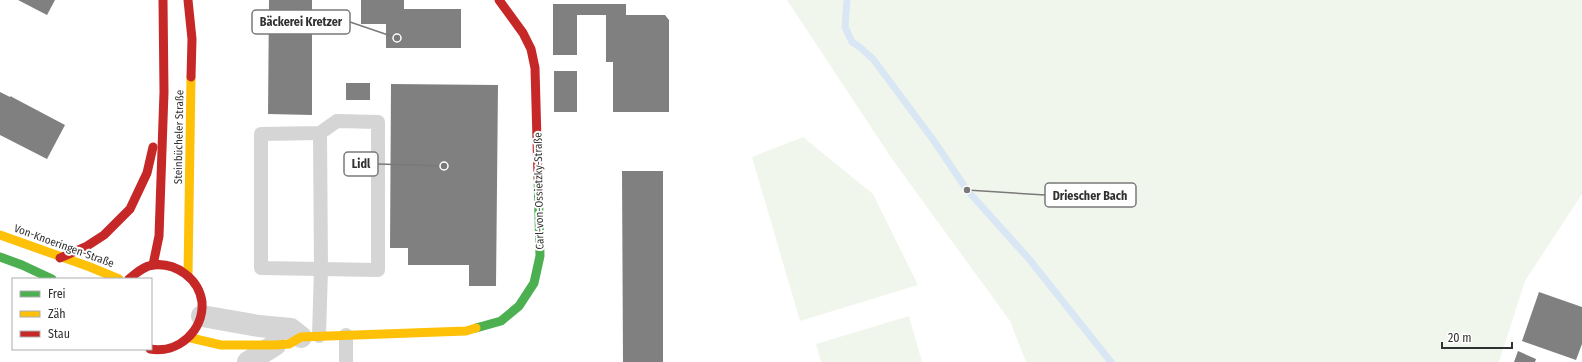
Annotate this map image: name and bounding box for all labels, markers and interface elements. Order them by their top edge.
callout: Bäckerei Kretzer [252,10,350,34]
text: Bäckerei Kretzer [260,15,343,29]
street label: Steinbücheler Straße [172,90,186,184]
street label: Carl-von-Ossietzky-Straße [531,132,547,250]
callout: Lidl [344,152,378,176]
text: Lidl [352,157,371,171]
callout: Driescher Bach [1045,183,1136,207]
text: Driescher Bach [1053,189,1127,203]
street label: Von-Knoeringen-Straße [12,222,116,270]
legend [12,278,152,350]
text: Frei [48,287,66,301]
text: Zäh [48,307,66,321]
scale bar [1442,324,1512,350]
text: Stau [48,327,70,341]
text: 20 m [1448,331,1472,345]

